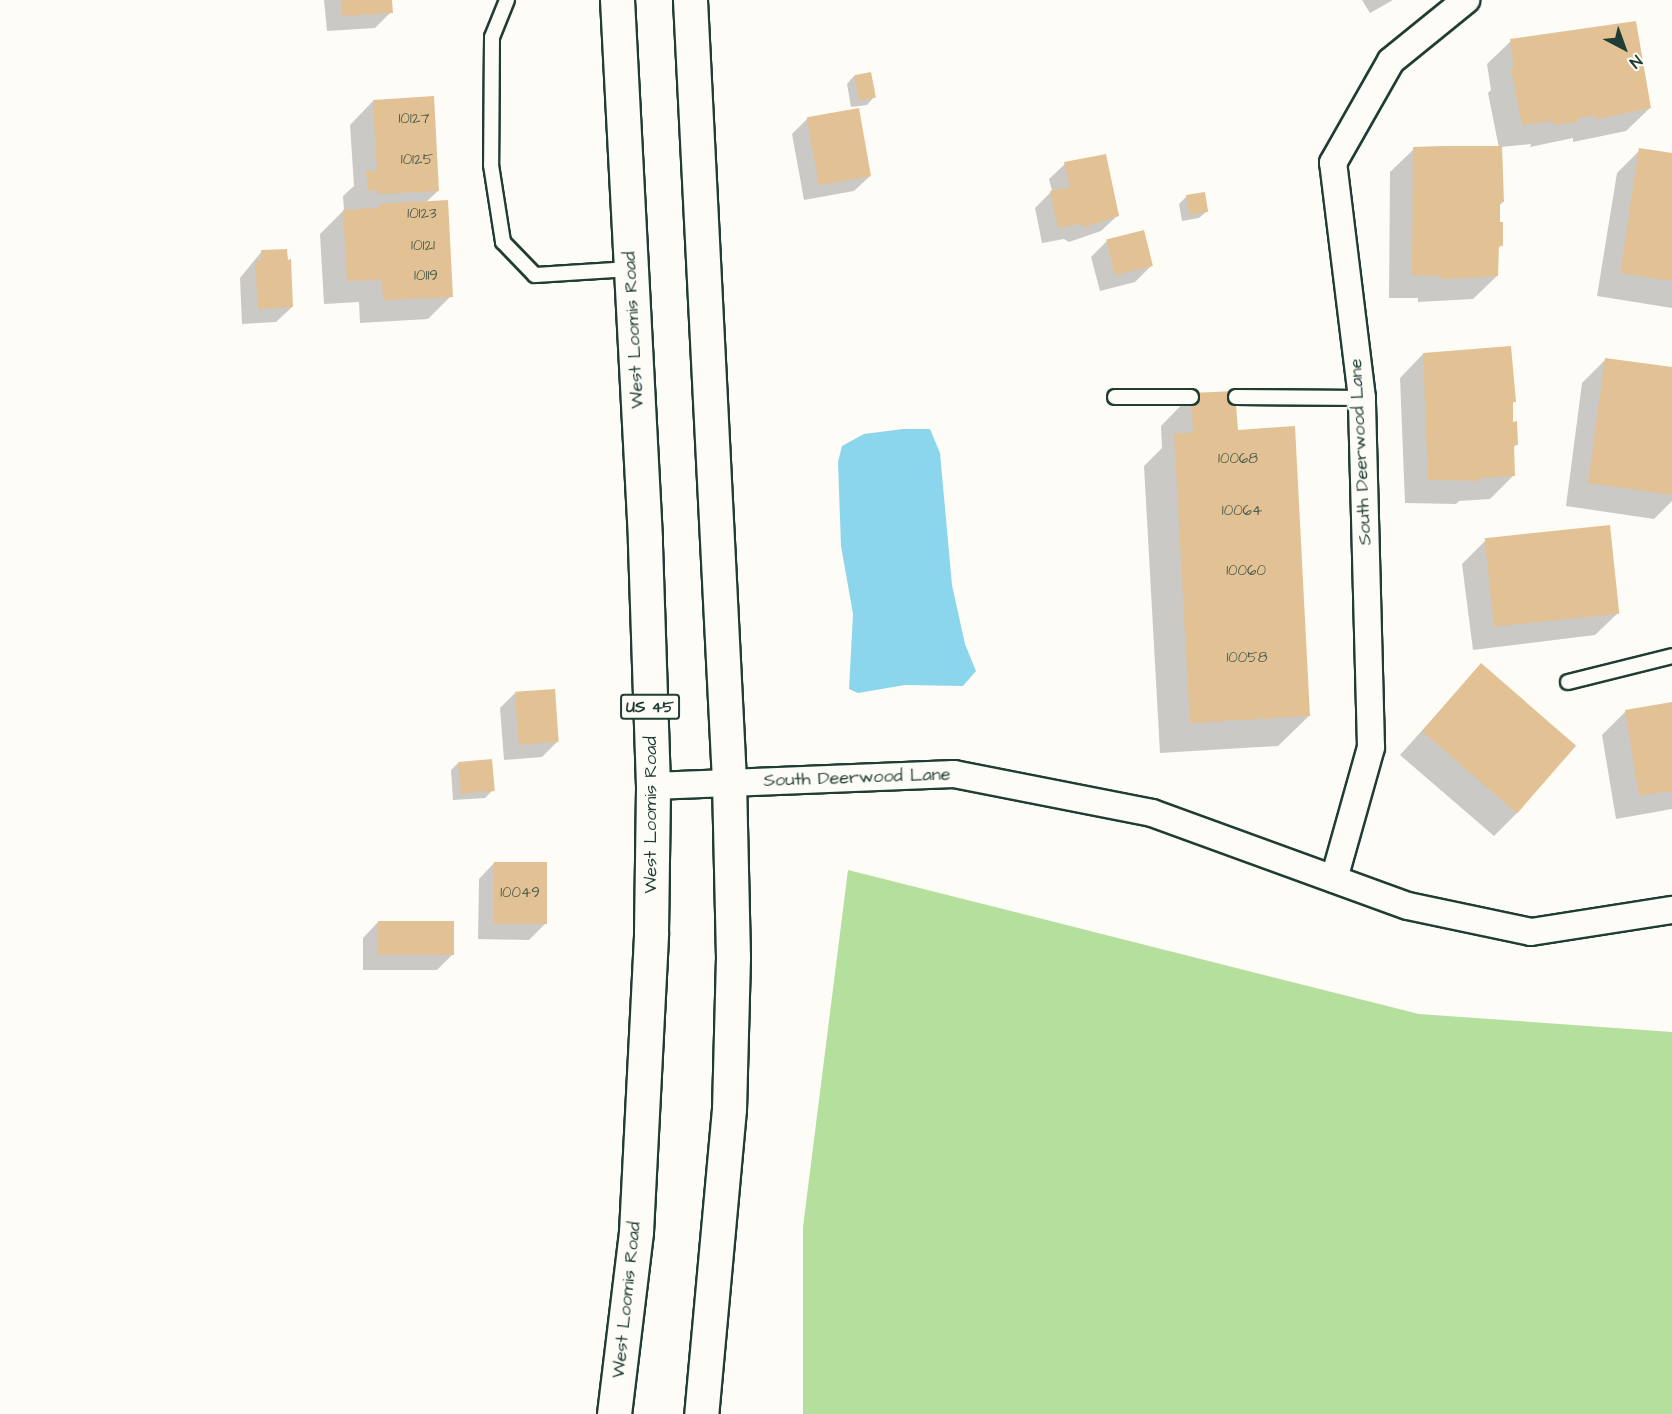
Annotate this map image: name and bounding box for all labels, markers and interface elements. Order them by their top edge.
north arrow [1594,18,1654,78]
text: N [1625,50,1647,73]
house number: 10127 [398,110,430,128]
house number: 10125 [401,151,433,169]
house number: 10123 [407,205,437,223]
house number: 10121 [411,237,435,255]
street label: West Loomis Road [619,251,649,409]
house number: 10119 [414,267,438,285]
street label: South Deerwood Lane [1345,358,1377,546]
house number: 10068 [1218,450,1258,468]
house number: 10064 [1222,502,1262,520]
house number: 10060 [1226,562,1266,580]
house number: 10058 [1226,649,1268,667]
road number: US 45 [620,694,680,720]
street label: West Loomis Road [640,736,662,894]
street label: South Deerwood Lane [763,764,951,792]
house number: 10049 [500,884,540,902]
street label: West Loomis Road [608,1221,646,1379]

